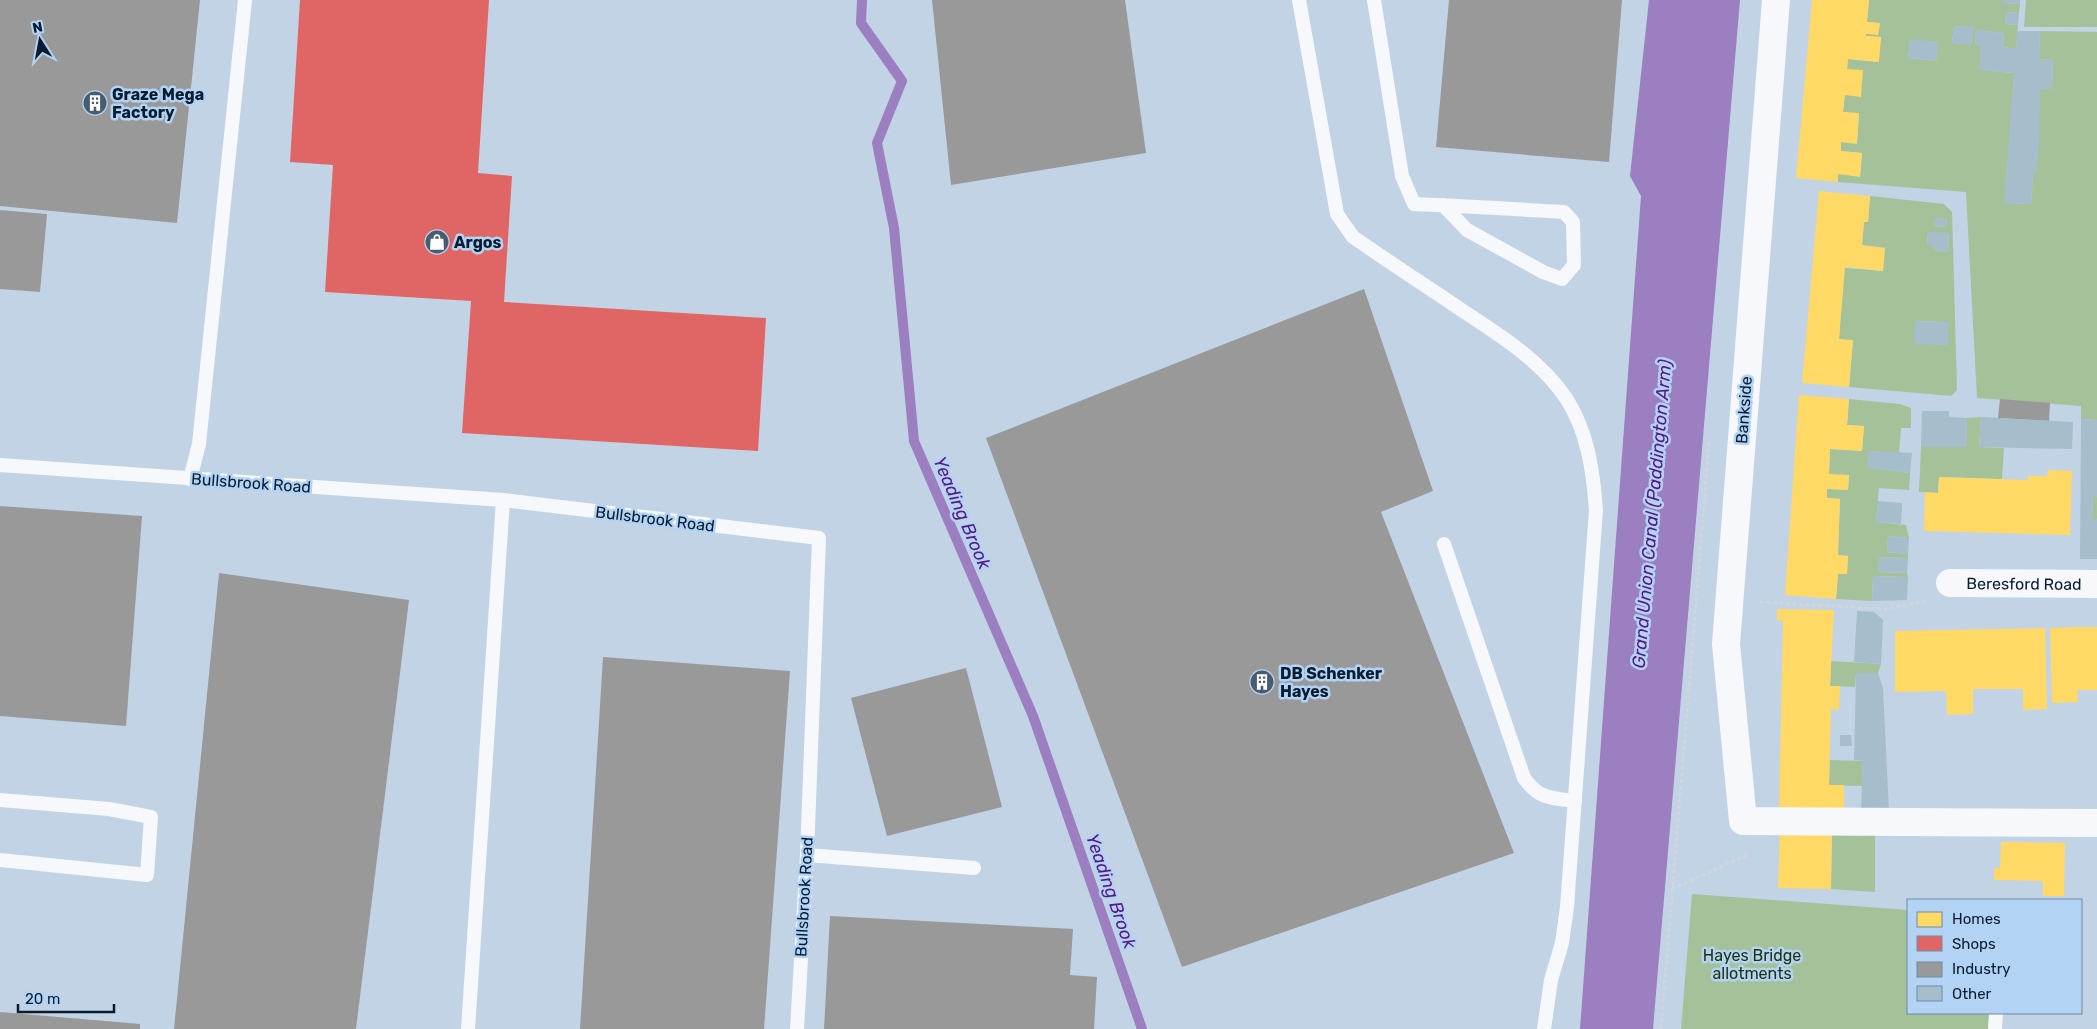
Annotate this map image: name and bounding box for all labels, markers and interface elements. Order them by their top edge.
north arrow [15,15,65,65]
text: N [31,18,44,37]
place label: Graze Mega Factory [112,85,204,122]
building icon: Graze Mega Factory [82,90,108,116]
shop icon: Argos [424,229,450,255]
place label: Argos [454,233,502,252]
water label: Grand Union Canal (Paddington Arm) [1628,359,1676,669]
street label: Bankside [1732,375,1756,445]
water label: Yeading Brook [928,453,996,573]
street label: Bullsbrook Road [190,469,312,497]
street label: Bullsbrook Road [594,502,716,536]
street label: Beresford Road [1966,574,2082,593]
place label: DB Schenker Hayes [1280,664,1383,701]
building icon: DB Schenker Hayes [1249,669,1275,695]
water label: Yeading Brook [1081,830,1141,952]
street label: Bullsbrook Road [791,837,817,957]
legend [1907,899,2082,1014]
text: Homes [1952,910,2001,928]
text: Shops [1952,935,1996,953]
park label: Hayes Bridge allotments [1703,946,1801,983]
text: Industry [1952,960,2011,978]
scale bar [18,982,114,1014]
text: Other [1952,985,1992,1003]
text: 20 m [25,990,60,1008]

